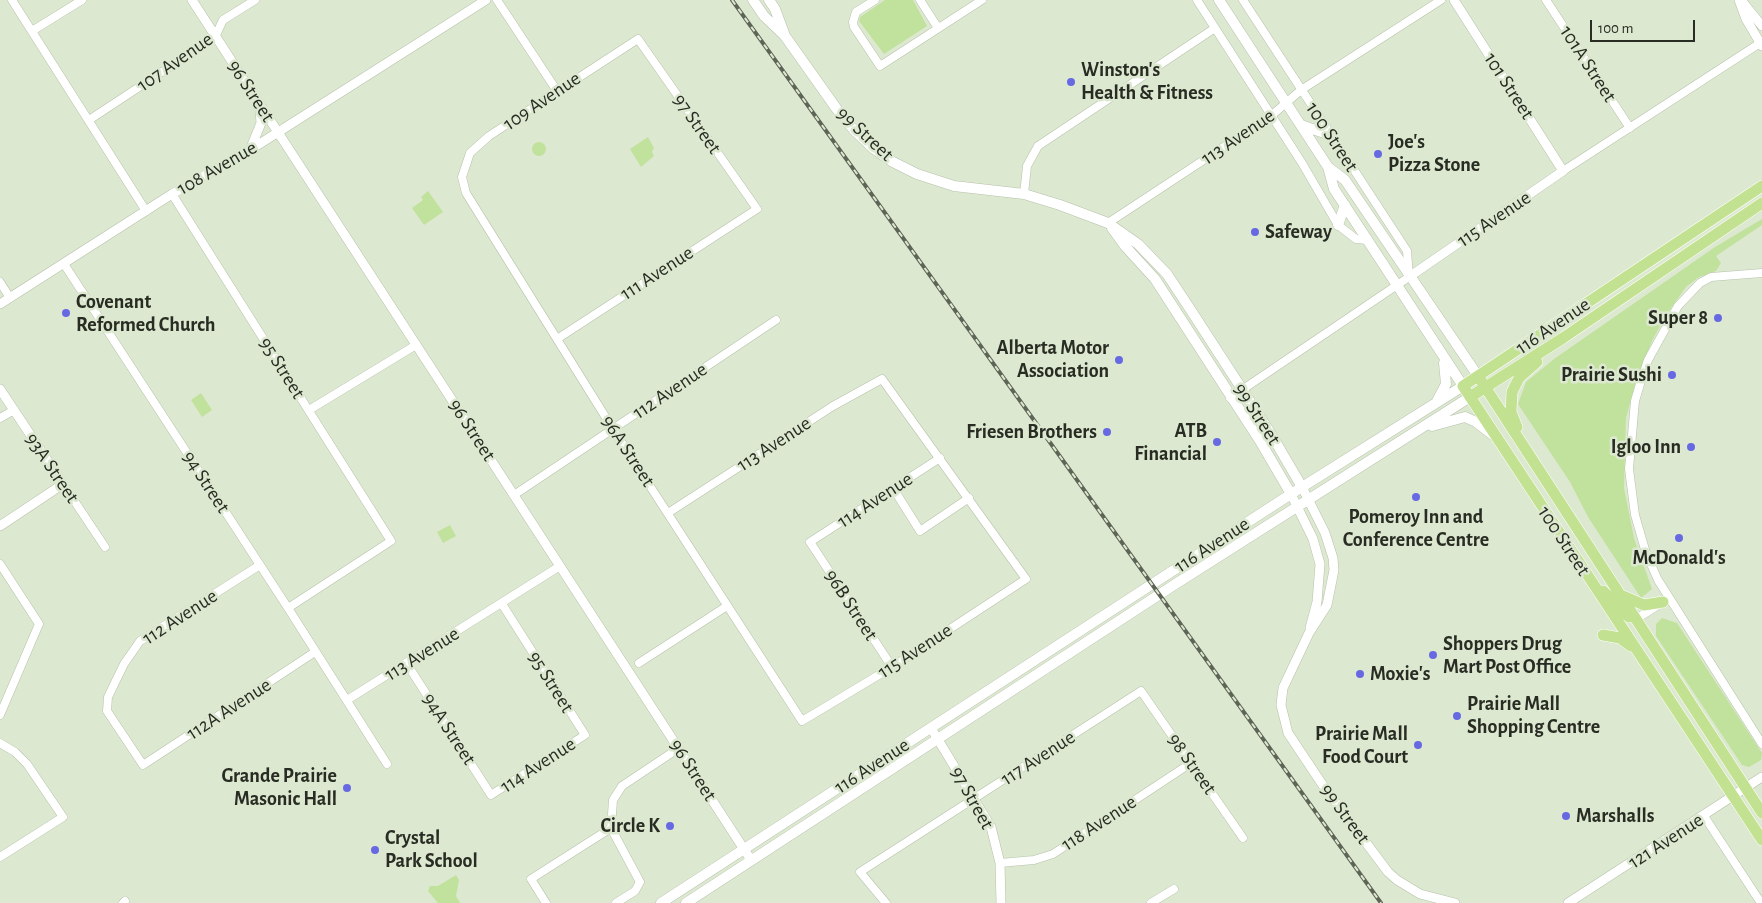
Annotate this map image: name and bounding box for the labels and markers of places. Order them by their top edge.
place label: Winston's Health & Fitness [1081,58,1213,105]
marker: Winston's Health & Fitness [1065,76,1077,88]
place label: Joe's Pizza Stone [1388,130,1480,177]
marker: Joe's Pizza Stone [1372,148,1384,160]
place label: Safeway [1265,220,1332,244]
marker: Safeway [1249,226,1261,238]
place label: Covenant Reformed Church [76,290,215,337]
place label: Super 8 [1648,306,1708,330]
marker: Covenant Reformed Church [60,307,72,319]
marker: Super 8 [1712,312,1724,324]
place label: Alberta Motor Association [996,336,1109,383]
marker: Alberta Motor Association [1113,354,1125,366]
place label: Prairie Sushi [1561,363,1662,387]
marker: Prairie Sushi [1666,369,1678,381]
place label: ATB Financial [1134,419,1207,466]
place label: Friesen Brothers [966,420,1097,444]
marker: Friesen Brothers [1101,426,1113,438]
place label: Igloo Inn [1611,435,1681,459]
marker: ATB Financial [1211,436,1223,448]
marker: Igloo Inn [1685,441,1697,453]
marker: Pomeroy Inn and Conference Centre [1410,491,1422,503]
place label: Pomeroy Inn and Conference Centre [1343,505,1489,552]
marker: McDonald's [1673,532,1685,544]
place label: McDonald's [1632,546,1726,570]
place label: Shoppers Drug Mart Post Office [1443,632,1571,679]
marker: Shoppers Drug Mart Post Office [1427,649,1439,661]
place label: Moxie's [1370,662,1430,686]
marker: Moxie's [1354,668,1366,680]
place label: Prairie Mall Shopping Centre [1467,692,1600,739]
marker: Prairie Mall Shopping Centre [1451,710,1463,722]
place label: Prairie Mall Food Court [1315,722,1408,769]
marker: Prairie Mall Food Court [1412,739,1424,751]
place label: Grande Prairie Masonic Hall [221,764,337,811]
marker: Grande Prairie Masonic Hall [341,782,353,794]
place label: Marshalls [1576,804,1654,828]
marker: Marshalls [1560,810,1572,822]
place label: Circle K [600,814,660,838]
marker: Circle K [664,820,676,832]
place label: Crystal Park School [385,826,478,873]
marker: Crystal Park School [369,844,381,856]

